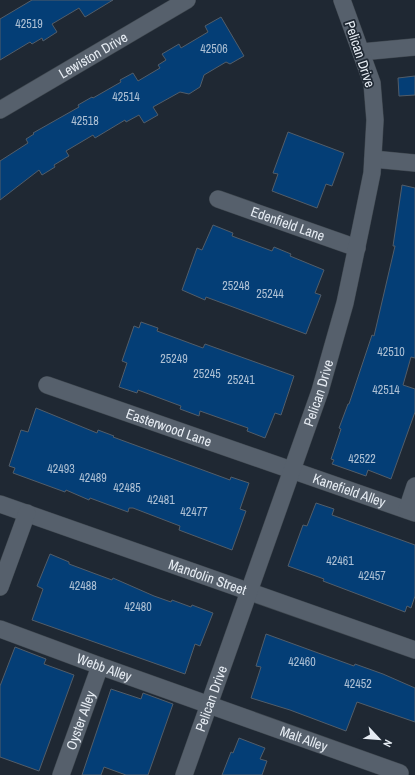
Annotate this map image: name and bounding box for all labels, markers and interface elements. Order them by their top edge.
house number: 42519 [15,16,43,32]
street label: Pelican Drive [341,18,379,90]
street label: Lewiston Drive [55,28,131,82]
house number: 42506 [200,41,228,57]
house number: 42514 [112,89,140,105]
house number: 42518 [71,113,99,129]
street label: Edenfield Lane [248,202,327,245]
house number: 25248 [222,278,250,294]
house number: 25244 [256,286,284,302]
house number: 42510 [377,344,405,360]
house number: 25249 [160,351,188,367]
street label: Pelican Drive [299,358,337,429]
house number: 25245 [193,366,221,382]
house number: 25241 [227,372,255,388]
house number: 42514 [372,382,400,398]
street label: Easterwood Lane [124,404,214,451]
house number: 42522 [348,451,376,467]
house number: 42493 [47,461,75,477]
street label: Kanefield Alley [310,469,388,511]
house number: 42489 [79,470,107,486]
house number: 42485 [113,480,141,496]
house number: 42481 [147,492,175,508]
house number: 42477 [180,504,208,520]
house number: 42461 [326,553,354,569]
street label: Mandolin Street [166,555,249,599]
house number: 42457 [358,568,386,584]
house number: 42488 [69,578,97,594]
house number: 42480 [124,599,152,615]
street label: Webb Alley [74,649,134,686]
house number: 42460 [288,654,316,670]
street label: Pelican Drive [191,663,231,734]
house number: 42452 [344,676,372,692]
street label: Oyster Alley [62,688,99,752]
north arrow [359,719,399,759]
street label: Malt Alley [278,722,330,756]
text: N [380,737,396,749]

